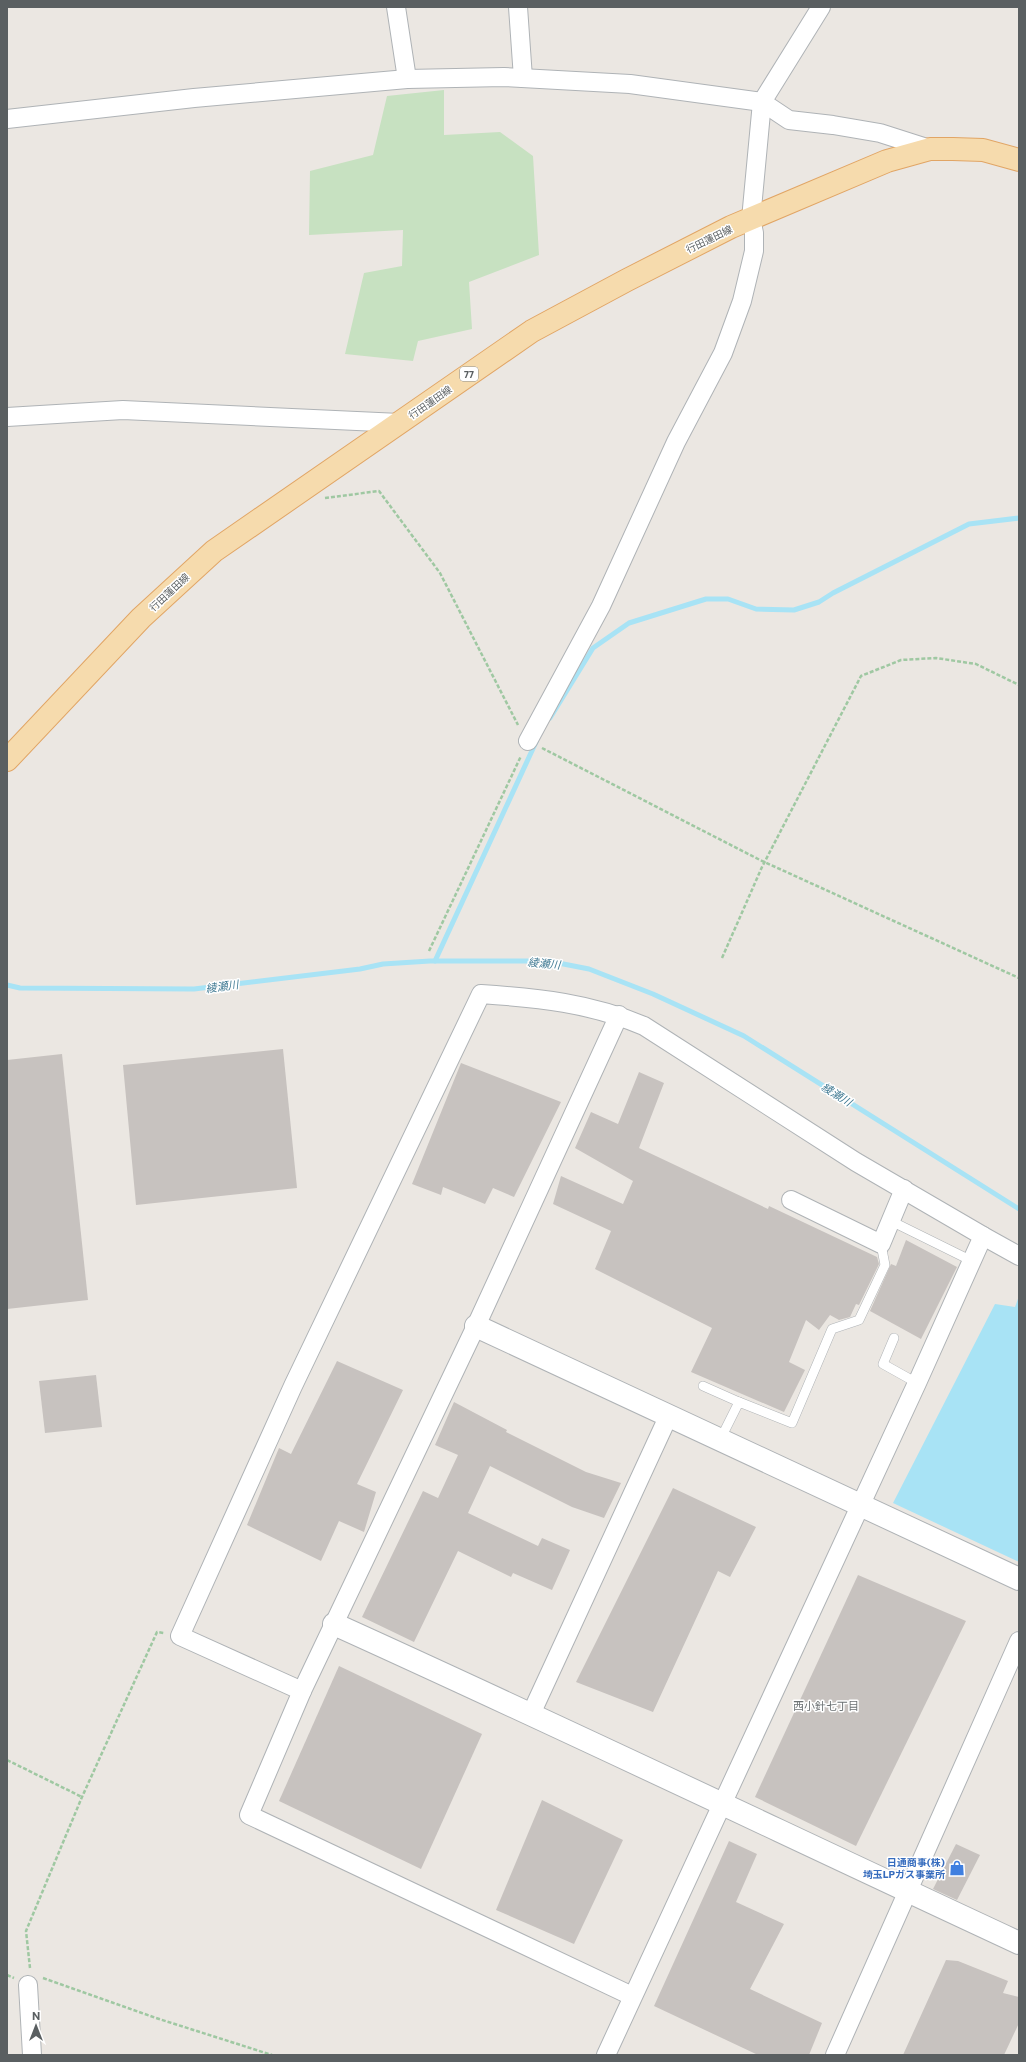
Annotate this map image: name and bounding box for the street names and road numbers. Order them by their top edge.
street label: 行田蓮田線 [684,223,734,255]
road number: 77 [460,367,478,381]
street label: 行田蓮田線 [406,383,454,421]
street label: 行田蓮田線 [147,571,191,613]

